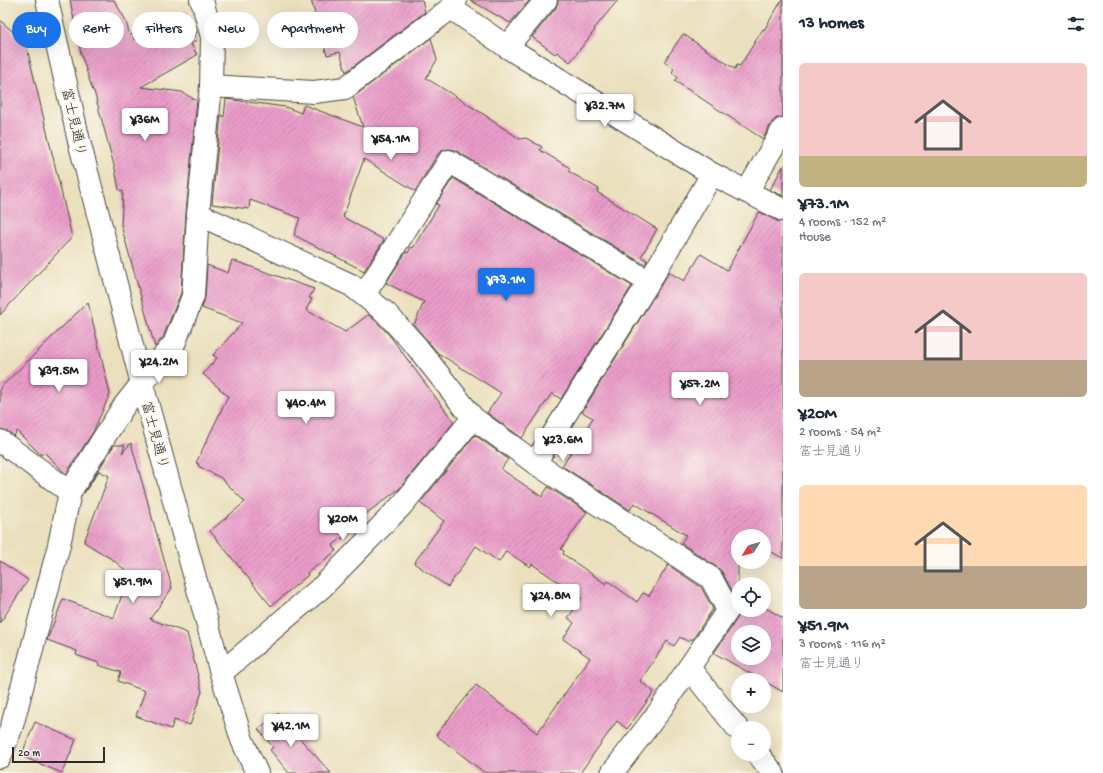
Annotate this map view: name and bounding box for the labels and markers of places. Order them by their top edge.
pin: ¥32.7M [572,94,638,128]
pin: ¥36M [121,108,169,142]
pin: ¥54.1M [358,127,424,161]
pin: ¥73.1M [473,268,539,302]
pin: ¥24.2M [126,350,192,384]
pin: ¥39.5M [26,359,92,393]
pin: ¥57.2M [667,372,733,406]
pin: ¥40.4M [273,391,339,425]
pin: ¥23.6M [530,428,596,462]
pin: ¥20M [319,507,367,541]
pin: ¥51.9M [100,570,166,604]
pin: ¥24.8M [518,584,584,618]
pin: ¥42.1M [258,714,324,748]

